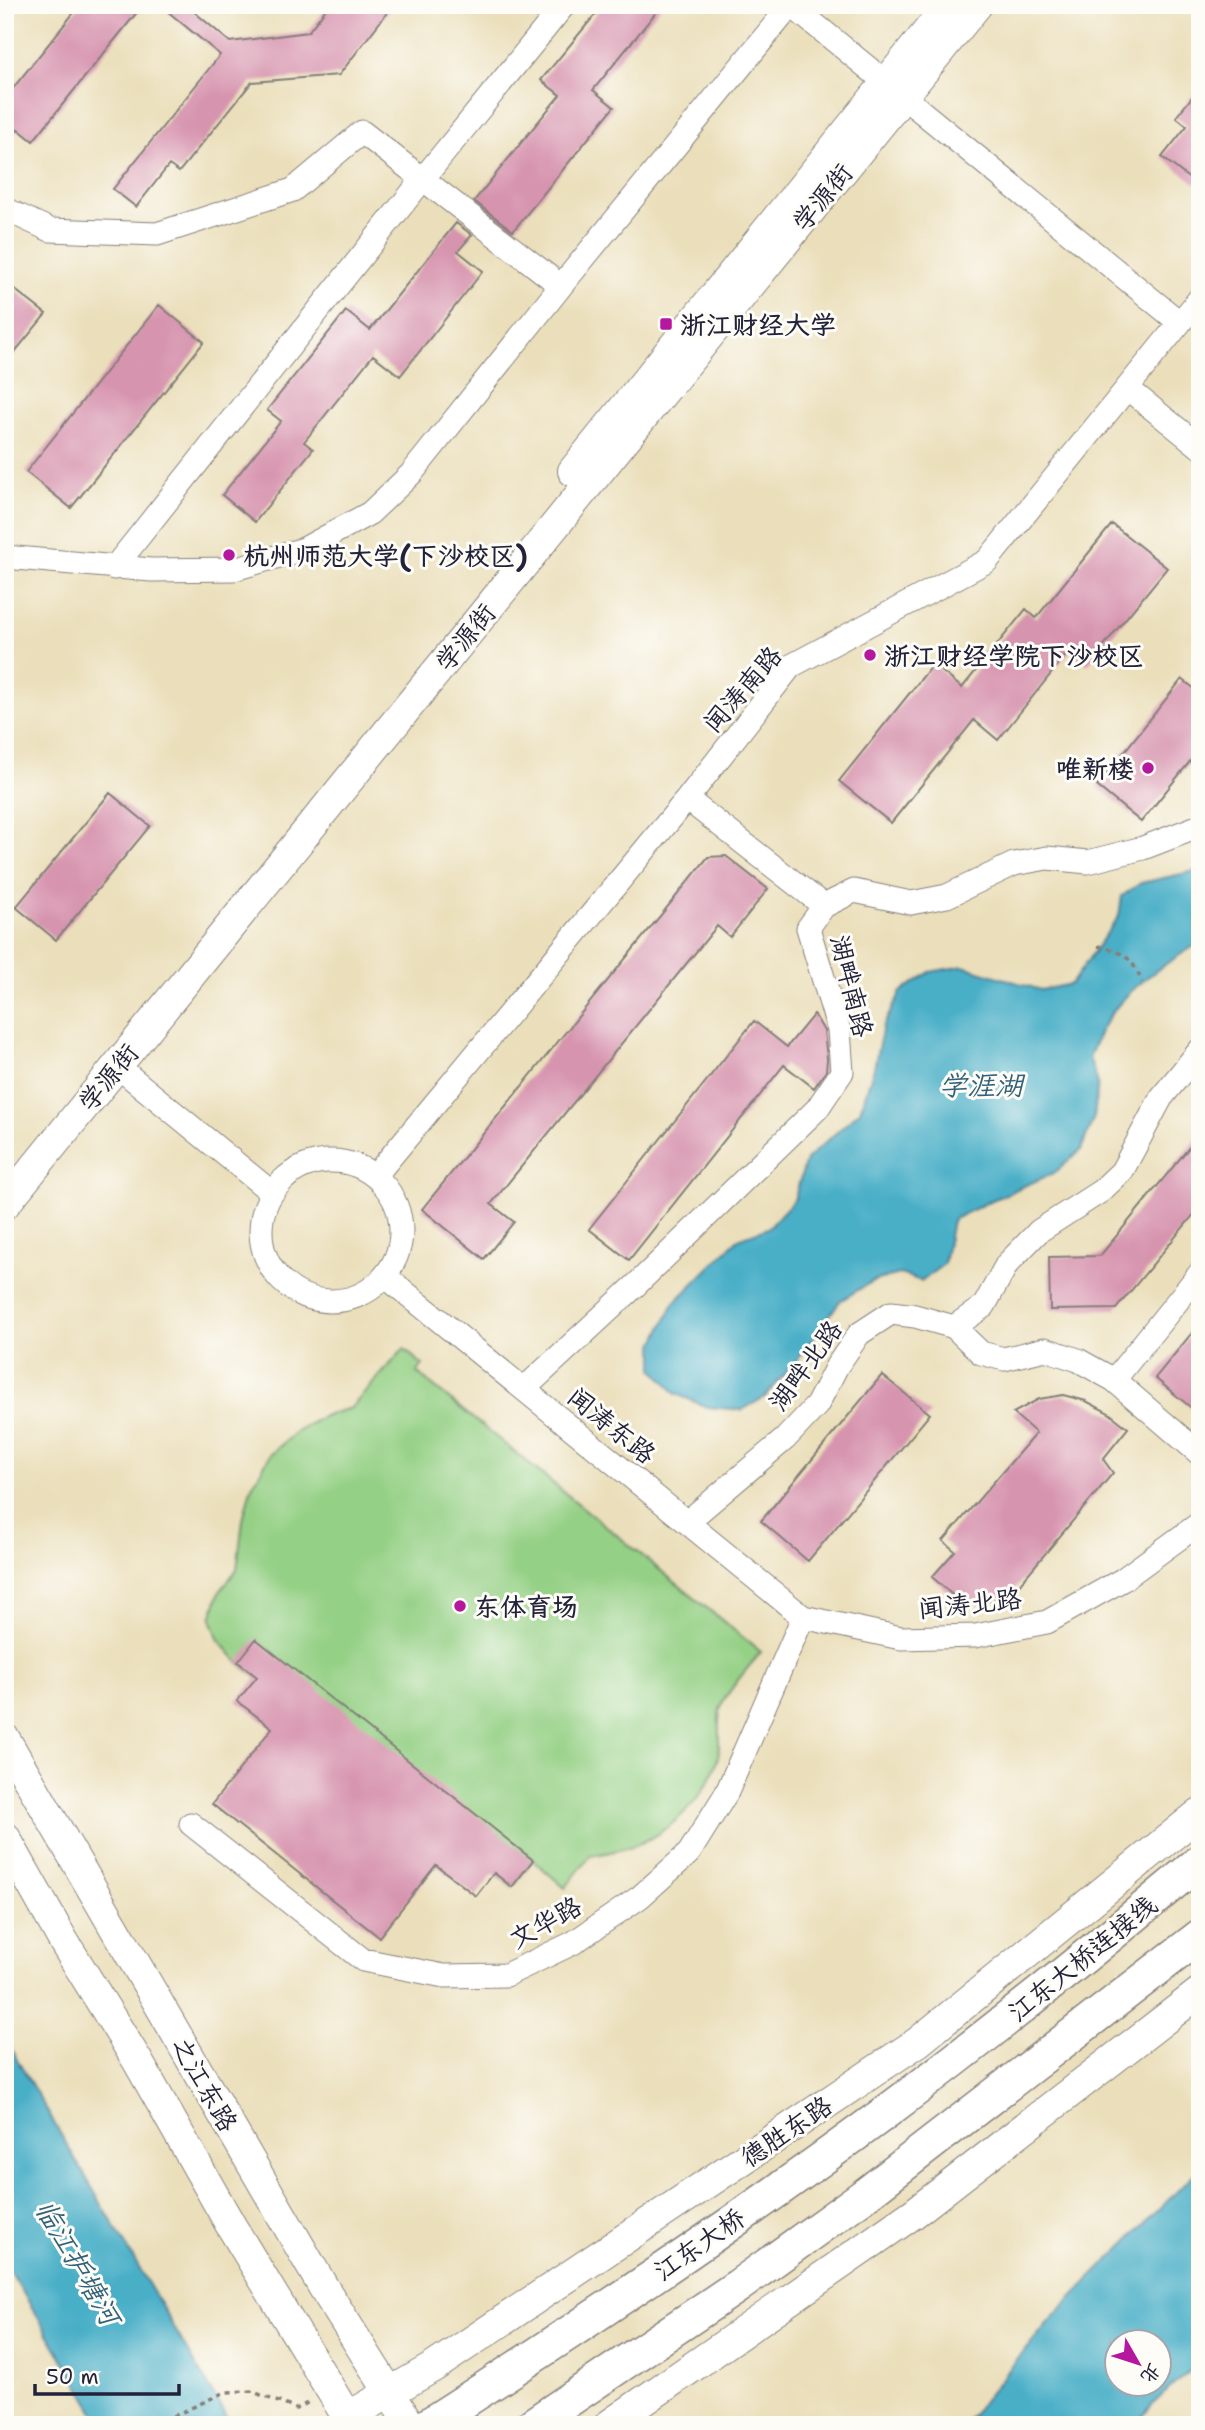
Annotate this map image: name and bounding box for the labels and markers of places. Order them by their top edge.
place label: 浙江财经大学 [680,307,836,342]
marker: 浙江财经大学 [658,316,674,332]
place label: 杭州师范大学(下沙校区) [243,538,528,573]
marker: 杭州师范大学(下沙校区) [221,547,237,563]
place label: 浙江财经学院下沙校区 [884,638,1144,673]
marker: 浙江财经学院下沙校区 [862,647,878,663]
place label: 唯新楼 [1056,751,1134,786]
marker: 唯新楼 [1140,760,1156,776]
place label: 东体育场 [474,1589,578,1624]
marker: 东体育场 [452,1598,468,1614]

